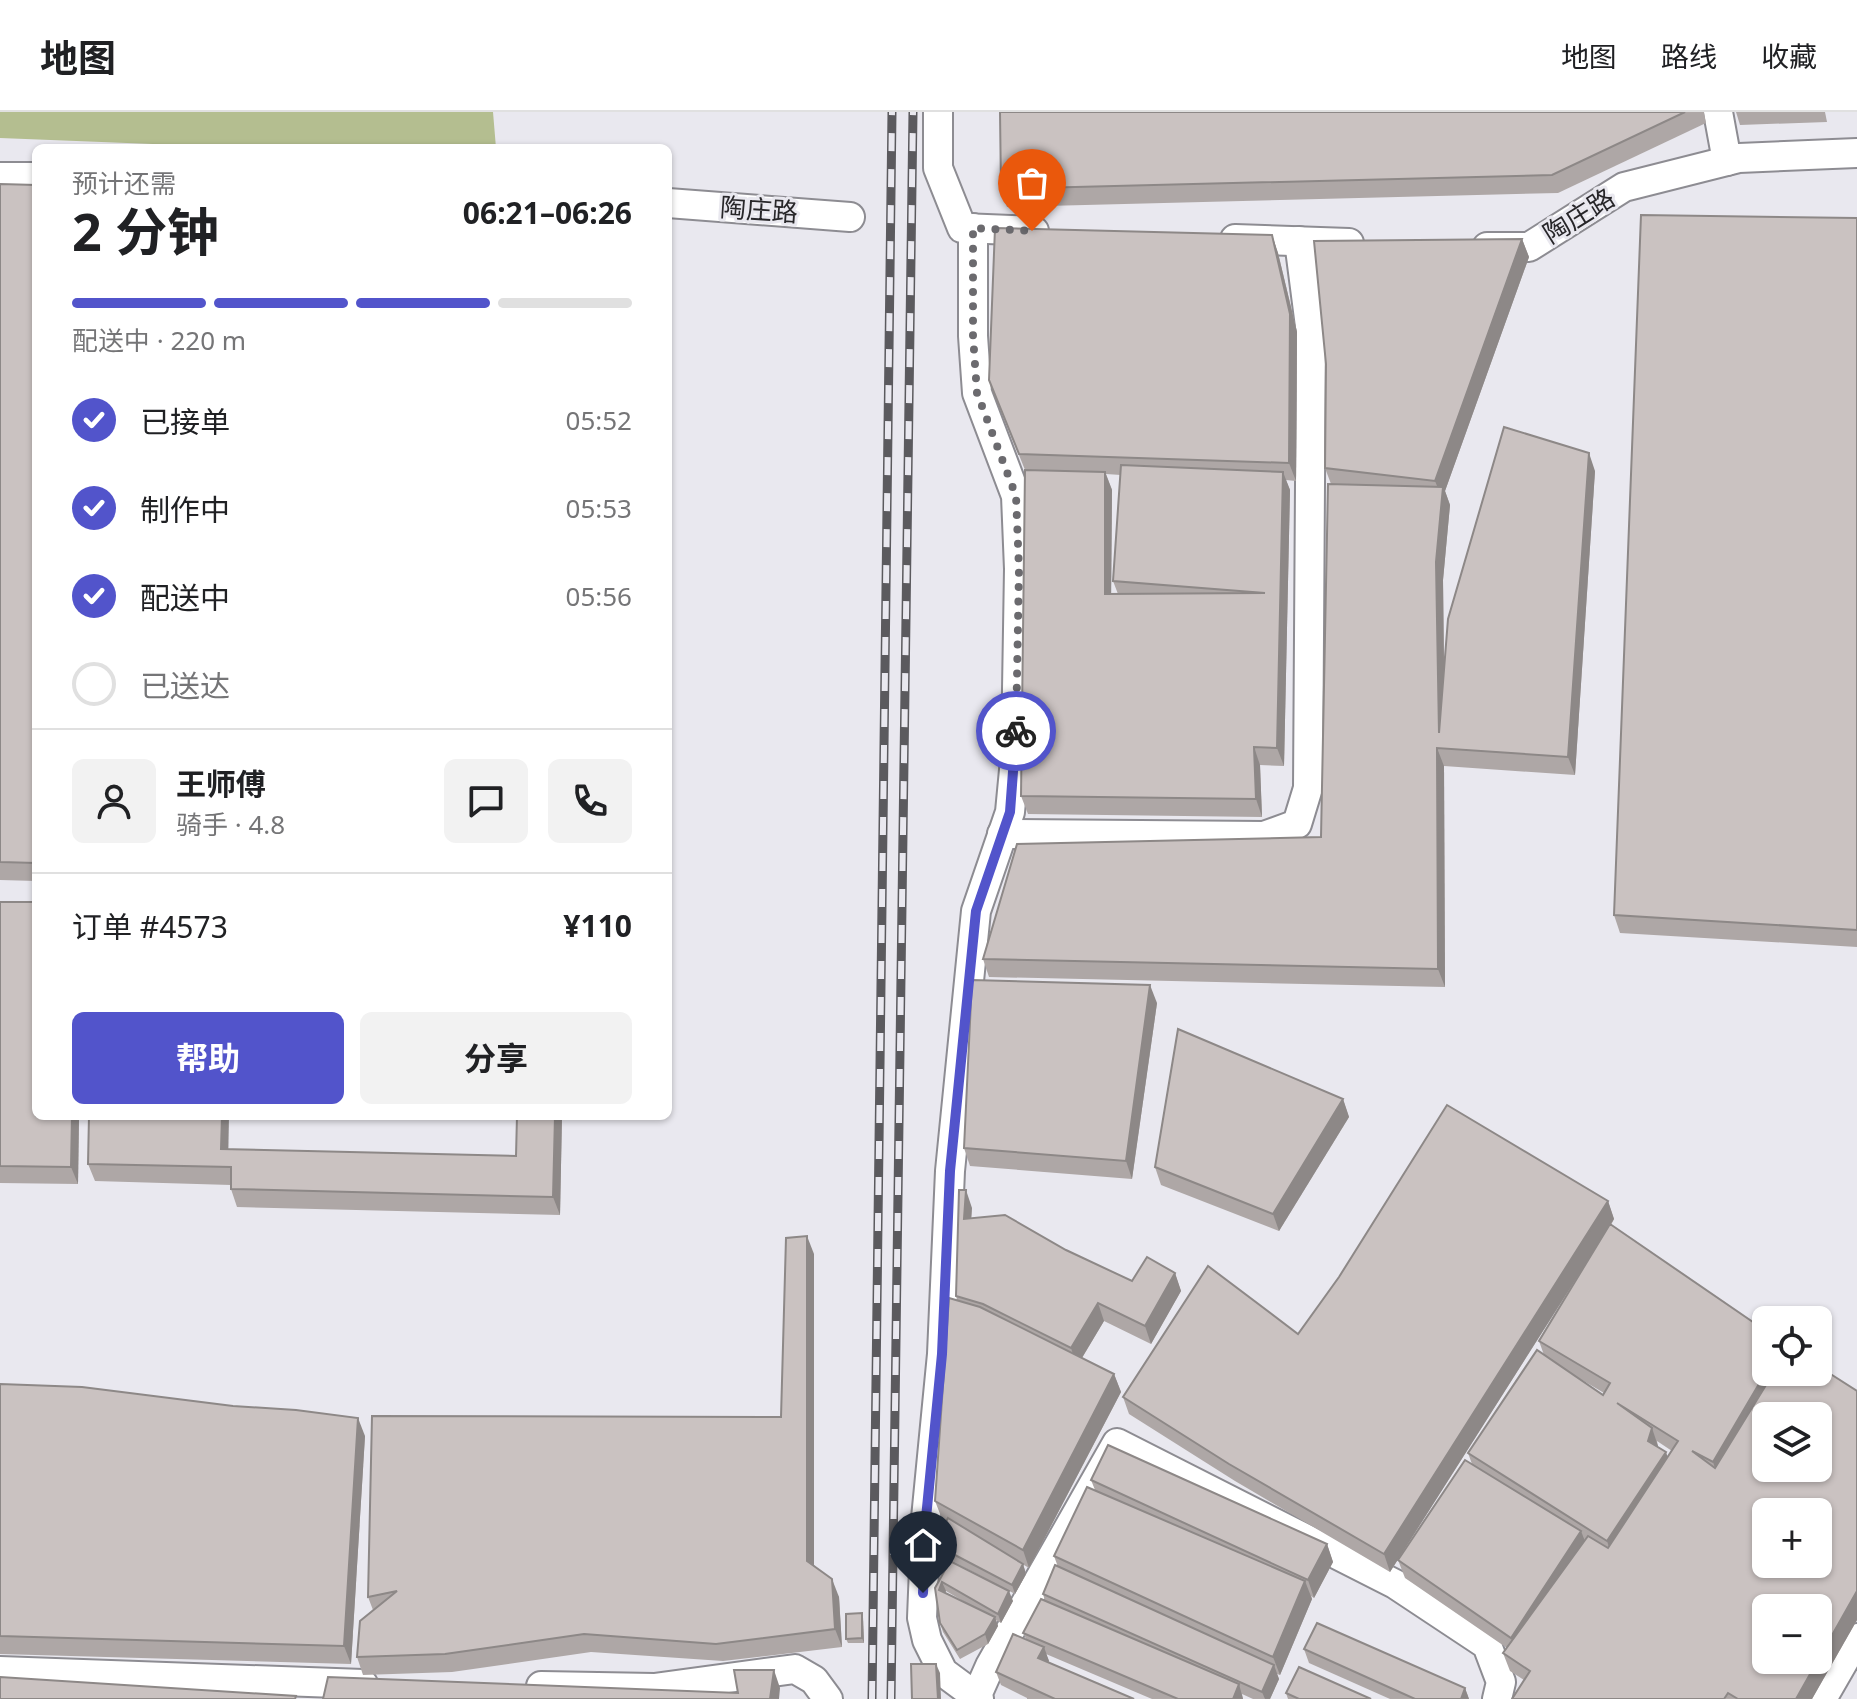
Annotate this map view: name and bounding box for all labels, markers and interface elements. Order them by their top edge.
text: 地图 [40,31,116,83]
text: 地图 [1561,37,1617,75]
text: 路线 [1661,37,1717,75]
text: 收藏 [1761,37,1817,75]
pin [998,149,1066,231]
icon: bag [1010,161,1054,205]
text: 预计还需 [72,165,176,201]
street label: 陶庄路 [1536,179,1621,251]
street label: 陶庄路 [719,188,799,230]
text: 06:21–06:26 [463,192,632,233]
text: 2 分钟 [72,195,219,266]
text: 配送中 · 220 m [72,322,246,358]
icon: check [72,398,116,442]
text: 已接单 [140,401,230,442]
text: 05:52 [566,402,632,438]
icon: check [72,486,116,530]
text: 制作中 [140,489,230,530]
text: 05:53 [566,490,632,526]
icon: check [72,574,116,618]
text: 配送中 [140,577,230,618]
text: 05:56 [566,578,632,614]
text: 已送达 [140,665,230,706]
courier [976,691,1056,771]
icon: bike [994,709,1038,753]
button: person [72,759,156,843]
button: chat [444,759,528,843]
button: phone [548,759,632,843]
text: 王师傅 [176,763,266,804]
text: 骑手 · 4.8 [176,806,285,842]
text: ¥110 [563,905,632,946]
text: 订单 #4573 [72,906,228,947]
button: 帮助 [72,1012,344,1104]
button: 分享 [360,1012,632,1104]
map controls [1752,1306,1832,1674]
button: locate [1752,1306,1832,1386]
button: layers [1752,1402,1832,1482]
button: + [1752,1498,1832,1578]
pin [889,1511,957,1593]
icon: home [901,1523,945,1567]
button: − [1752,1594,1832,1674]

